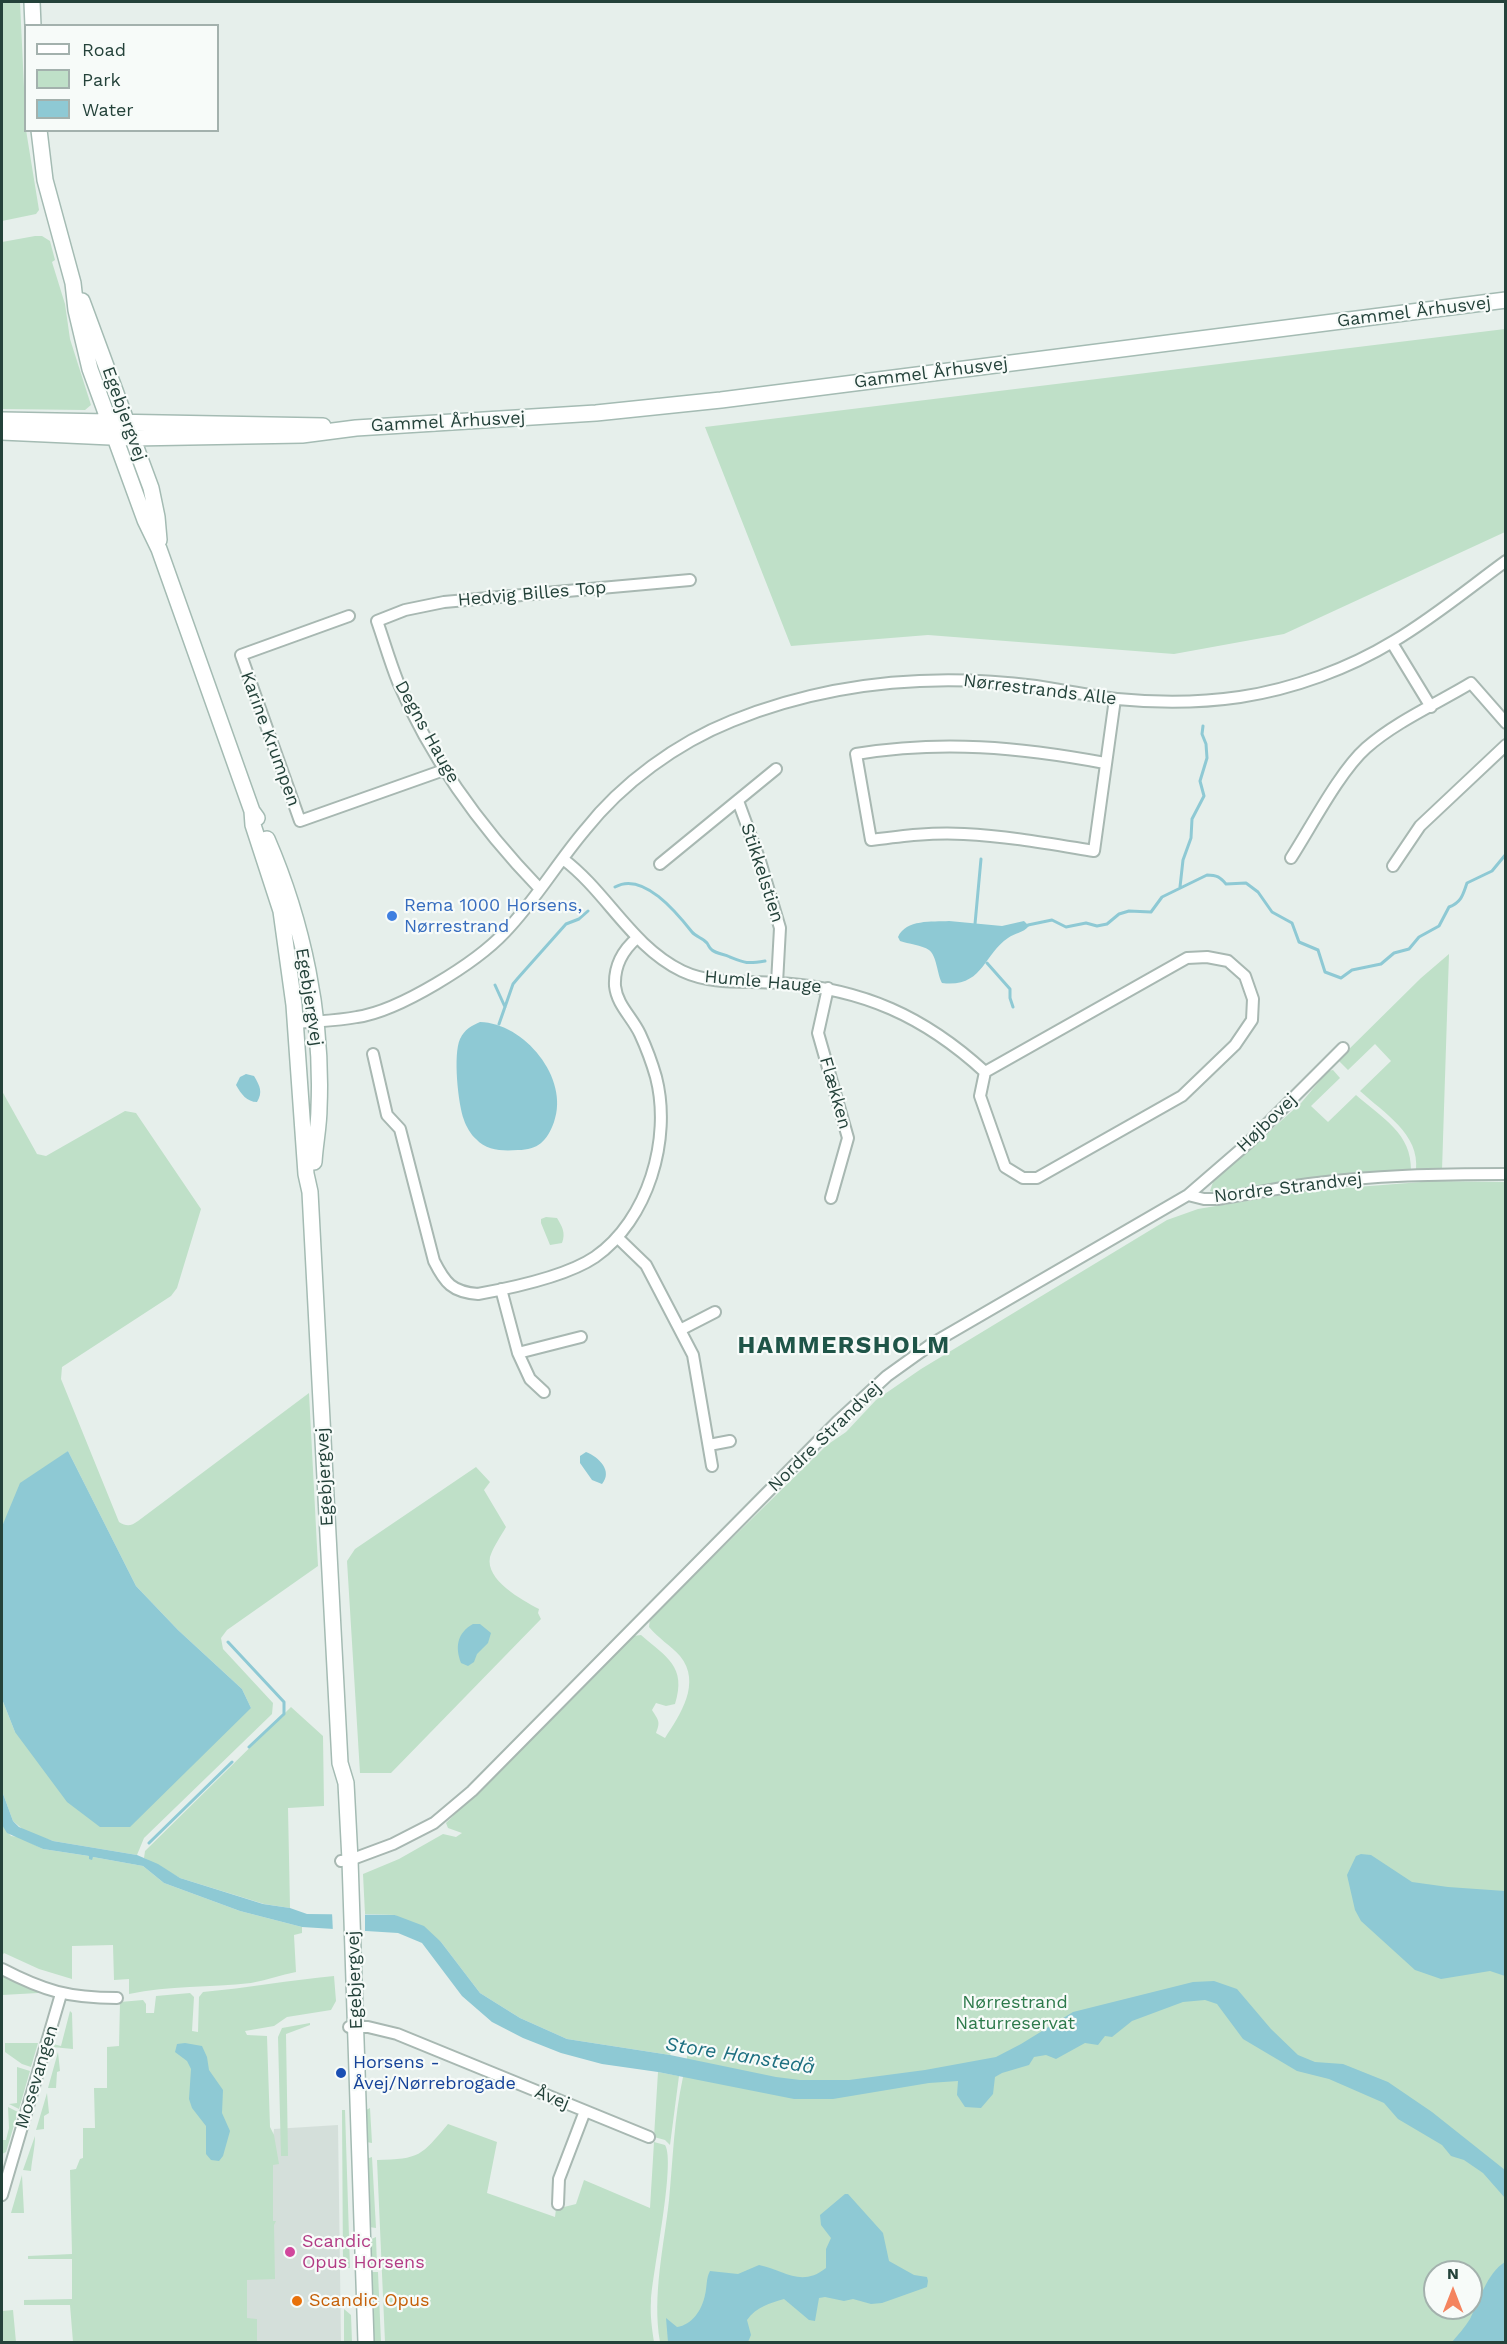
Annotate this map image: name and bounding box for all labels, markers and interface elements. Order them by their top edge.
legend [24,24,219,132]
text: Road [82,39,126,60]
text: Park [82,69,121,90]
text: Water [82,99,134,120]
street label: Gammel Århusvej [1336,292,1492,332]
street label: Gammel Århusvej [853,353,1009,393]
street label: Egebjergvej [97,364,151,464]
street label: Gammel Århusvej [370,407,526,437]
street label: Hedvig Billes Top [457,577,607,611]
street label: Karine Krumpen [236,669,304,809]
street label: Nørrestrands Alle [962,670,1118,710]
street label: Degns Hauge [390,677,464,787]
street label: Stikkelstien [736,821,788,925]
place label: Rema 1000 Horsens, Nørrestrand [404,895,582,938]
marker: Rema 1000 Horsens, Nørrestrand [385,909,399,923]
street label: Egebjergvej [291,946,327,1048]
street label: Humle Hauge [703,966,823,998]
street label: Flækken [814,1054,856,1132]
street label: Højbovej [1232,1089,1302,1157]
street label: Nordre Strandvej [1213,1168,1363,1208]
district label: HAMMERSHOLM [737,1332,951,1360]
street label: Nordre Strandvej [764,1377,886,1497]
street label: Egebjergvej [312,1427,338,1527]
street label: Egebjergvej [342,1930,368,2030]
park label: Nørrestrand Naturreservat [955,1992,1075,2034]
street label: Mosevangen [11,2023,63,2131]
water label: Store Hanstedå [664,2032,816,2080]
place label: Horsens - Åvej/Nørrebrogade [353,2052,516,2094]
marker: Horsens - Åvej/Nørrebrogade [334,2066,348,2080]
street label: Åvej [531,2081,573,2115]
place label: Scandic Opus Horsens [302,2231,425,2274]
marker: Scandic Opus Horsens [283,2245,297,2259]
north arrow [1423,2260,1483,2320]
text: N [1447,2264,1459,2283]
place label: Scandic Opus [309,2290,429,2312]
marker: Scandic Opus [290,2294,304,2308]

